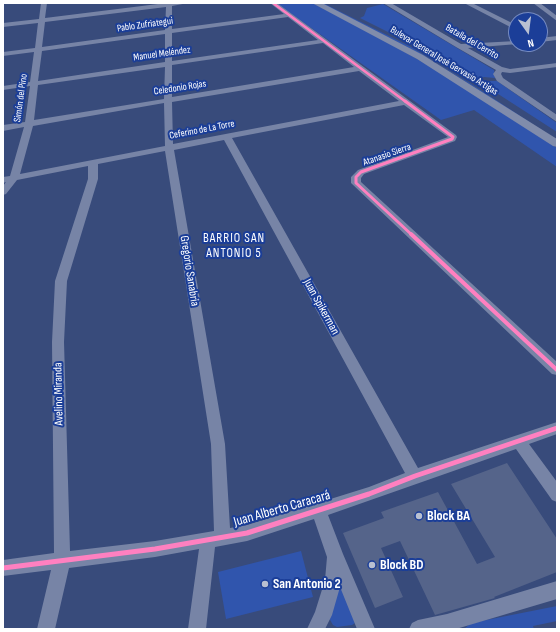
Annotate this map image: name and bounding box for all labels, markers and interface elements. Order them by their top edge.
north arrow [508,12,548,52]
street label: Pablo Zufriategui [116,15,174,35]
street label: Batalla del Cerrito [443,22,501,62]
street label: Bulevar General José Gervasio Artigas [388,24,500,98]
text: N [526,36,535,50]
street label: Manuel Meléndez [133,44,191,64]
street label: Simón del Pino [12,73,30,123]
street label: Celedonio Rojas [153,78,207,98]
street label: Ceferino de La Torre [168,118,236,142]
street label: Atanasio Sierra [361,141,413,169]
district label: BARRIO SAN ANTONIO 5 [203,231,265,262]
street label: Gregorio Sanabria [176,235,202,307]
street label: Juan Spikerman [300,277,342,337]
street label: Avelino Miranda [51,362,67,426]
street label: Juan Alberto Caracará [232,487,332,531]
place label: Block BA [427,508,470,524]
marker: Block BA [414,511,424,521]
place label: Block BD [380,557,423,573]
marker: Block BD [367,560,377,570]
place label: San Antonio 2 [273,576,341,592]
marker: San Antonio 2 [260,579,270,589]

